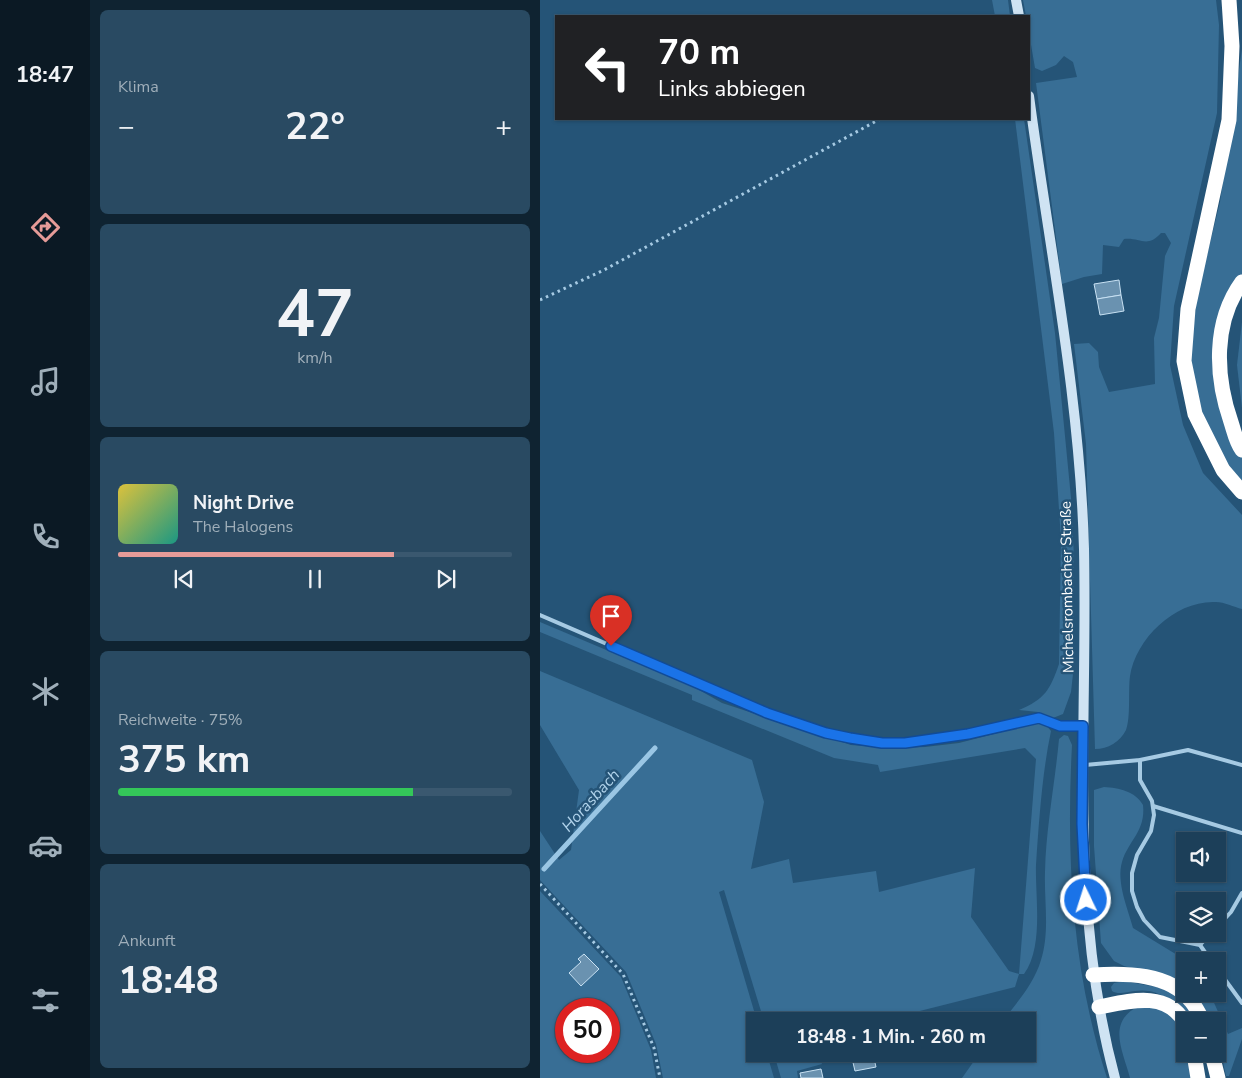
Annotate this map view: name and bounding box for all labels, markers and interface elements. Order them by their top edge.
text: 70 m [658,29,740,76]
icon: left [575,35,640,100]
text: 18:47 [16,60,74,90]
text: Links abbiegen [658,74,806,104]
text: Klima [118,76,159,98]
text: 22° [285,101,345,152]
text: − [118,108,135,146]
text: + [495,108,512,146]
icon: directions [28,210,63,245]
text: 47 [276,270,354,359]
text: km/h [297,347,333,369]
icon: music [28,364,63,399]
text: Night Drive [193,490,294,516]
street label: Michelsrombacher Straße [1055,501,1078,673]
text: The Halogens [193,516,293,538]
icon: phone [28,519,63,554]
icon: previous [170,565,198,593]
icon: pause [301,565,329,593]
icon: next [432,565,460,593]
pin [590,595,632,646]
icon: arrive [597,602,625,630]
icon: climate [28,674,63,709]
text: Reichweite · 75% [118,709,243,731]
text: 375 km [118,734,250,785]
water label: Horasbach [557,765,625,837]
icon: car [28,828,63,863]
map controls [1176,832,1226,1062]
button: sound [1176,832,1226,882]
position arrow [1059,873,1111,925]
button: layers [1176,892,1226,942]
text: Ankunft [118,930,175,952]
button: + [1176,952,1226,1002]
text: 18:48 [118,955,219,1006]
icon: filters [28,983,63,1018]
speed limit sign: 50 [555,998,620,1063]
button: − [1176,1012,1226,1062]
text: 18:48 · 1 Min. · 260 m [796,1024,986,1050]

